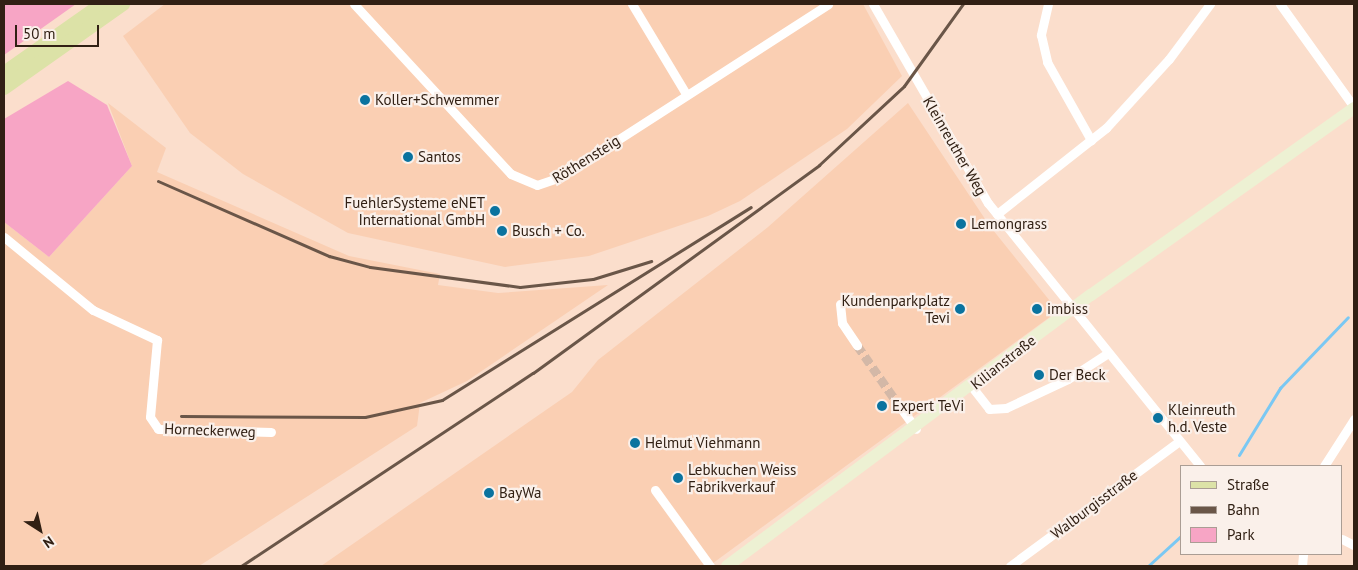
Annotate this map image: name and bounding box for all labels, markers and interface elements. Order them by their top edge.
scale bar [18,15,101,47]
text: 50 m [23,24,56,43]
place label: Koller+Schwemmer [375,91,499,109]
street label: Kleinreuther Weg [919,93,991,199]
marker: Koller+Schwemmer [359,94,371,106]
street label: Röthensteig [549,131,623,187]
place label: Santos [418,148,461,166]
marker: Santos [402,151,414,163]
place label: FuehlerSysteme eNET International GmbH [345,193,485,228]
marker: FuehlerSysteme eNET International GmbH [489,205,501,217]
place label: Lemongrass [971,215,1047,233]
marker: Lemongrass [955,218,967,230]
place label: Busch + Co. [512,222,585,240]
marker: Busch + Co. [496,225,508,237]
place label: Kundenparkplatz Tevi [842,291,950,326]
place label: imbiss [1047,300,1088,318]
marker: Kundenparkplatz Tevi [954,303,966,315]
marker: imbiss [1031,303,1043,315]
street label: Kilianstraße [967,331,1039,393]
place label: Der Beck [1049,366,1106,384]
marker: Der Beck [1033,369,1045,381]
place label: Expert TeVi [892,397,965,415]
marker: Expert TeVi [876,400,888,412]
place label: Kleinreuth h.d. Veste [1168,400,1235,435]
marker: Kleinreuth h.d. Veste [1152,412,1164,424]
street label: Horneckerweg [164,419,256,441]
place label: Helmut Viehmann [645,434,761,452]
marker: Helmut Viehmann [629,437,641,449]
place label: Lebkuchen Weiss Fabrikverkauf [688,460,797,495]
legend [1180,465,1343,555]
street label: Walburgisstraße [1047,466,1141,542]
marker: Lebkuchen Weiss Fabrikverkauf [672,472,684,484]
text: Straße [1227,475,1269,494]
place label: BayWa [499,484,541,502]
marker: BayWa [483,487,495,499]
text: Bahn [1227,500,1260,519]
north arrow [15,505,65,555]
text: Park [1227,525,1255,544]
text: N [40,532,58,552]

